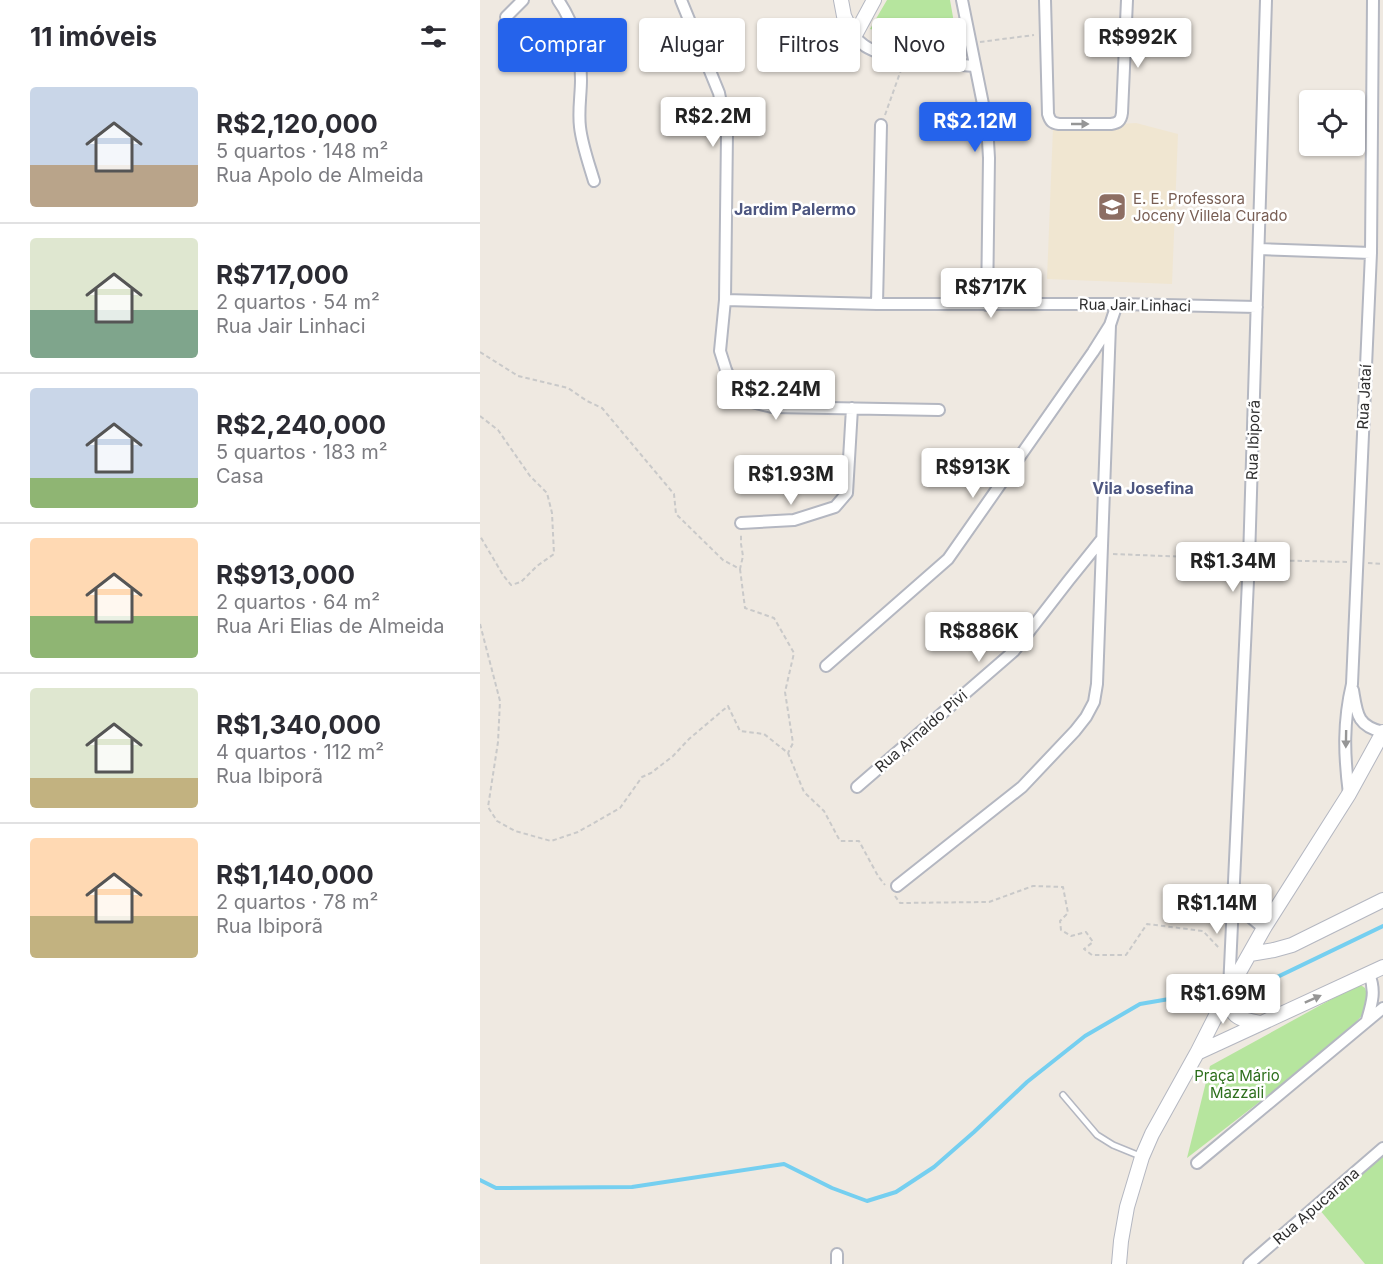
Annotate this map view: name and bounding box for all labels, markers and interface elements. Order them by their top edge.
chip: Comprar [498,18,627,72]
chip: Alugar [639,18,745,72]
chip: Filtros [757,18,860,72]
chip: Novo [872,18,966,72]
pin: R$992K [1089,18,1187,69]
icon: filters [417,20,450,53]
text: 11 imóveis [30,21,157,52]
text: R$992K [1098,25,1178,49]
map controls [1299,90,1365,156]
button: locate [1299,90,1365,156]
pin: R$2.2M [664,97,762,148]
pin: R$2.12M [920,102,1030,153]
text: R$2.2M [675,104,751,128]
text: R$2,120,000 [216,108,378,139]
text: R$2.12M [933,109,1017,133]
icon: home [78,111,150,183]
one-way arrow [1070,119,1089,129]
text: 5 quartos · 148 m² [216,139,388,163]
text: Rua Apolo de Almeida [216,163,424,187]
place label: E. E. Professora Joceny Villela Curado [1133,189,1288,225]
school or university icon: E. E. Professora Joceny Villela Curado [1096,191,1128,223]
district label: Jardim Palermo [734,199,856,219]
text: R$717,000 [216,259,349,290]
icon: home [78,262,150,334]
pin: R$717K [942,268,1040,319]
text: R$717K [955,275,1027,299]
text: 2 quartos · 54 m² [216,290,380,314]
street label: Rua Jair Linhaci [1079,295,1191,315]
text: Rua Jair Linhaci [216,314,366,338]
street label: Rua Jataí [1353,364,1375,430]
pin: R$2.24M [721,370,831,421]
text: R$2.24M [731,377,821,401]
street label: Rua Ibiporã [1242,400,1264,480]
text: R$2,240,000 [216,409,386,440]
icon: home [78,412,150,484]
text: 5 quartos · 183 m² [216,440,388,464]
pin: R$913K [924,448,1022,499]
pin: R$1.93M [736,455,846,506]
text: R$913K [935,455,1011,479]
text: R$1.93M [748,462,834,486]
text: Casa [216,464,264,488]
district label: Vila Josefina [1092,478,1194,498]
pin: R$1.34M [1178,542,1288,593]
text: R$1.34M [1190,549,1276,573]
text: R$913,000 [216,559,355,590]
icon: home [78,562,150,634]
text: 2 quartos · 64 m² [216,590,380,614]
pin: R$886K [930,612,1028,663]
text: Rua Ari Elias de Almeida [216,614,444,638]
text: R$886K [939,619,1019,643]
street label: Rua Arnaldo Pivi [871,686,971,776]
text: R$1,340,000 [216,709,381,740]
icon: home [78,712,150,784]
one-way arrow [1341,729,1350,748]
text: 4 quartos · 112 m² [216,740,384,764]
text: Rua Ibiporã [216,764,323,788]
text: R$1,140,000 [216,859,374,890]
icon: home [78,862,150,934]
pin: R$1.14M [1162,884,1272,935]
text: 2 quartos · 78 m² [216,890,378,914]
text: R$1.14M [1177,891,1257,915]
text: Rua Ibiporã [216,914,323,938]
pin: R$1.69M [1168,974,1278,1025]
text: R$1.69M [1180,981,1266,1005]
one-way arrow [1305,994,1323,1004]
park label: Praça Mário Mazzali [1194,1066,1280,1102]
street label: Rua Apucarana [1269,1163,1363,1249]

